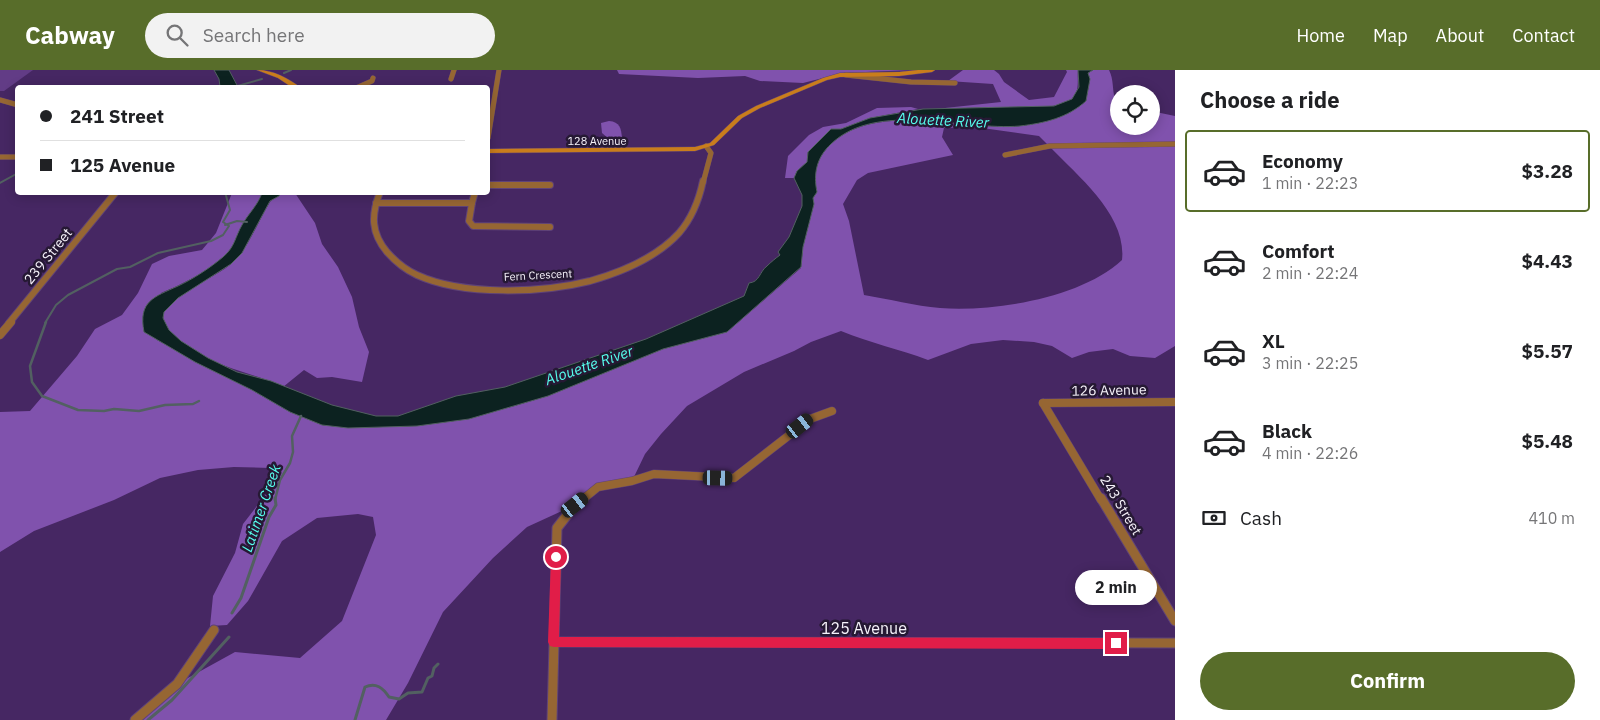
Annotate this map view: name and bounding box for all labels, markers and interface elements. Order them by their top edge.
search box [145,13,495,58]
text: Cabway [25,19,115,51]
icon: search [163,21,191,49]
text: Search here [203,23,305,47]
text: Home [1297,24,1345,47]
text: Map [1373,24,1408,47]
text: About [1436,24,1484,47]
text: Contact [1512,24,1575,47]
map controls [1110,85,1160,135]
button: locate [1110,85,1160,135]
text: Choose a ride [1200,85,1340,114]
text: 241 Street [70,104,164,128]
water label: Alouette River [896,108,990,132]
street label: 128 Avenue [567,134,627,148]
icon: car [1202,149,1247,194]
text: Economy [1262,149,1343,173]
text: 125 Avenue [70,153,175,177]
text: $3.28 [1521,159,1573,183]
text: 1 min · 22:23 [1262,173,1358,193]
street label: 239 Street [20,224,76,288]
icon: car [1202,239,1247,284]
text: Comfort [1262,239,1335,263]
text: $4.43 [1521,249,1573,273]
text: 2 min · 22:24 [1262,263,1358,283]
street label: Fern Crescent [503,266,573,284]
icon: car [1202,329,1247,374]
text: XL [1262,329,1285,353]
text: $5.57 [1521,339,1573,363]
water label: Alouette River [542,341,636,389]
text: 3 min · 22:25 [1262,353,1358,373]
street label: 126 Avenue [1071,380,1147,400]
car [783,411,816,441]
icon: car [1202,419,1247,464]
text: Black [1262,419,1312,443]
text: $5.48 [1521,429,1573,453]
text: 4 min · 22:26 [1262,443,1358,463]
water label: Latimer Creek [237,461,285,554]
car [702,470,733,486]
street label: 243 Street [1096,472,1146,538]
car [558,490,591,520]
icon: cash [1200,504,1228,532]
text: Cash [1240,506,1282,530]
text: 410 m [1528,508,1575,528]
route start [545,546,567,568]
callout: 2 min [1075,570,1157,606]
text: 2 min [1095,577,1137,597]
street label: 125 Avenue [821,618,907,638]
route end [1105,632,1127,654]
button: Confirm [1200,652,1575,710]

